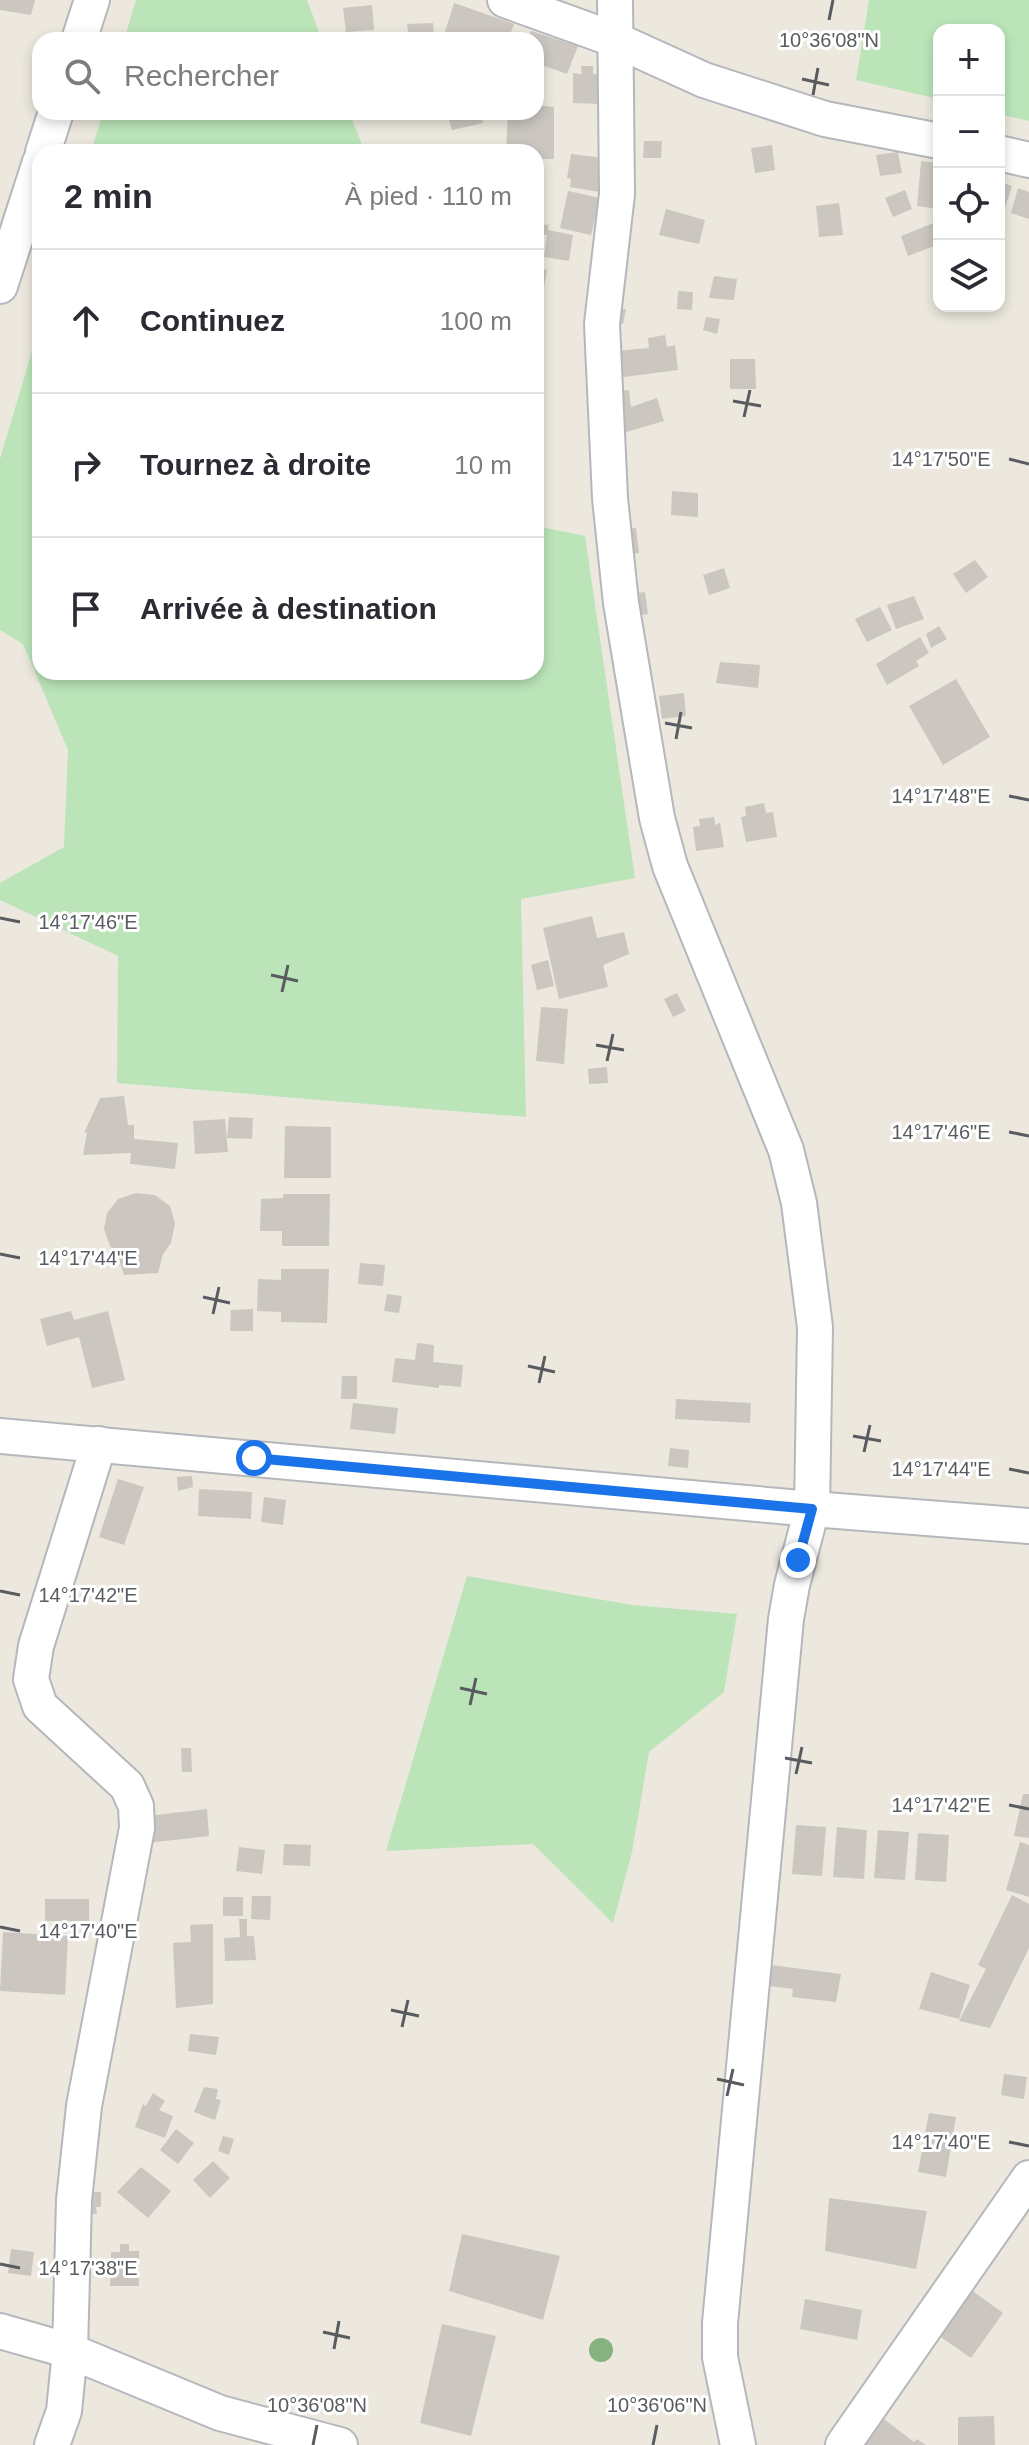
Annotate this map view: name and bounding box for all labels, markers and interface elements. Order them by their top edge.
map controls [933,24,1005,312]
button: + [933,24,1005,96]
text: 10°36'08"N [779,29,879,51]
search box [32,32,544,120]
icon: search [60,54,104,98]
text: Rechercher [124,59,279,92]
button: − [933,96,1005,168]
button: locate [933,168,1005,240]
text: 2 min [64,177,153,215]
text: À pied · 110 m [345,181,512,211]
button: layers [933,240,1005,312]
icon: ahead [64,299,108,343]
text: Continuez [140,304,285,337]
text: 100 m [440,306,512,336]
icon: right [64,443,108,487]
text: Tournez à droite [140,448,371,481]
text: 14°17'50"E [892,448,991,470]
text: 10 m [454,450,512,480]
icon: arrive [64,587,108,631]
text: Arrivée à destination [140,592,437,625]
text: 14°17'48"E [892,785,991,807]
text: 14°17'46"E [39,911,138,933]
text: 14°17'46"E [892,1121,991,1143]
text: 14°17'44"E [39,1247,138,1269]
route start [236,1440,272,1476]
text: 14°17'44"E [892,1458,991,1480]
route end [780,1542,816,1578]
text: 14°17'42"E [39,1584,138,1606]
text: 14°17'42"E [892,1794,991,1816]
text: 14°17'40"E [39,1920,138,1942]
text: 14°17'40"E [892,2131,991,2153]
text: 14°17'38"E [39,2257,138,2279]
text: 10°36'08"N [267,2394,367,2416]
text: 10°36'06"N [607,2394,707,2416]

